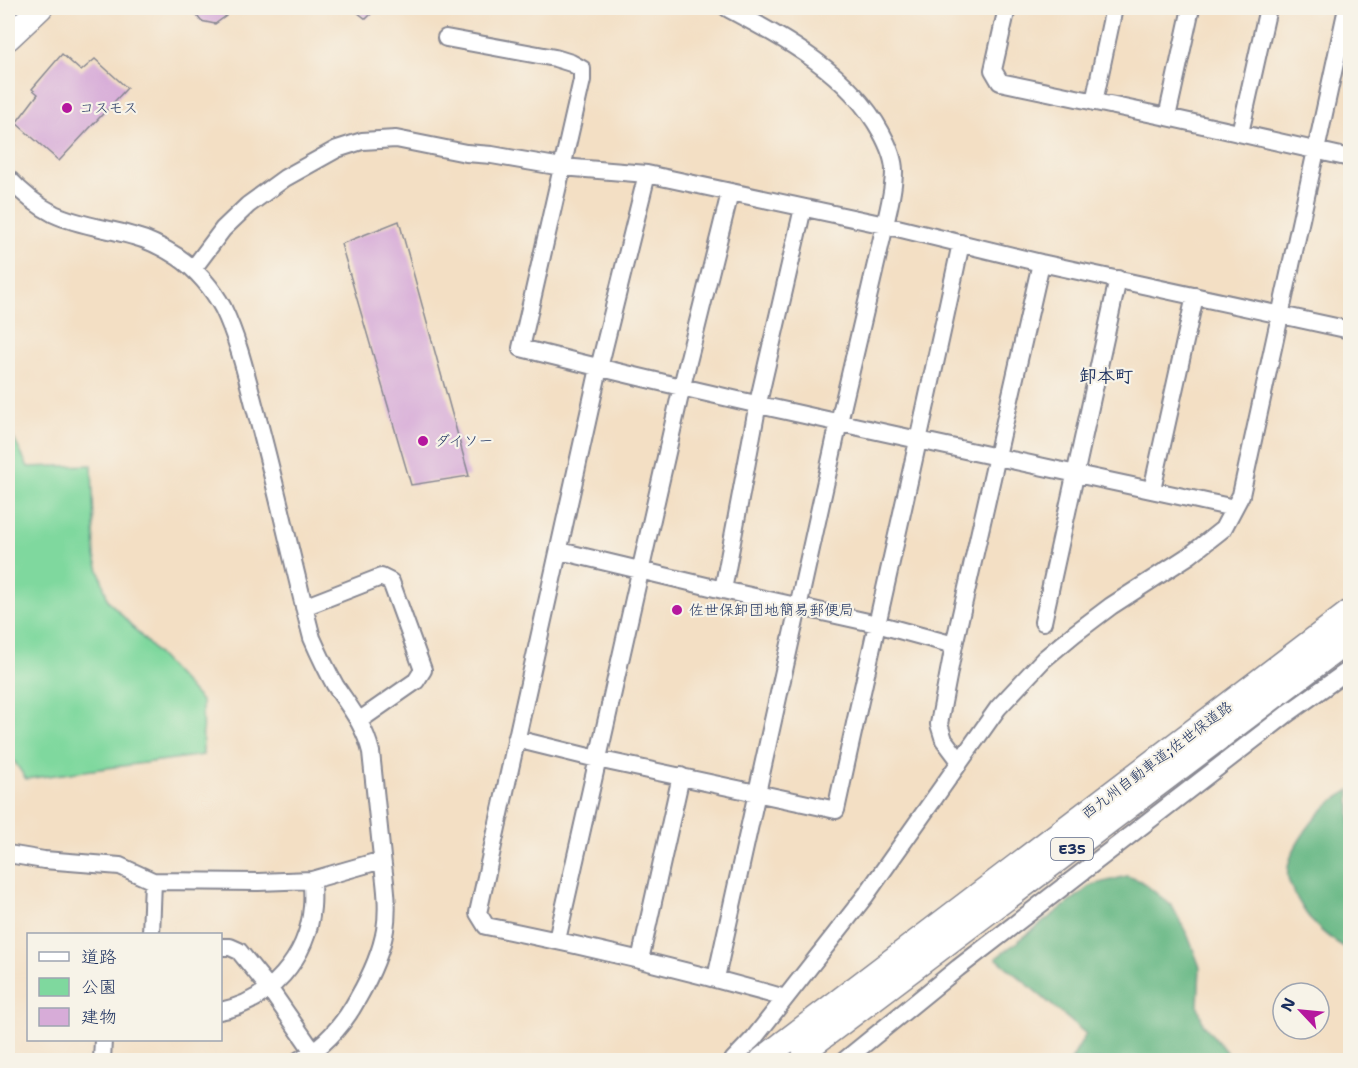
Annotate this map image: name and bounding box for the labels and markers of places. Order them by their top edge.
place label: コスモス [79,98,138,118]
marker: コスモス [60,101,74,115]
place label: ダイソー [435,431,494,451]
marker: ダイソー [416,434,430,448]
place label: 佐世保卸団地簡易郵便局 [689,600,854,620]
marker: 佐世保卸団地簡易郵便局 [670,603,684,617]

